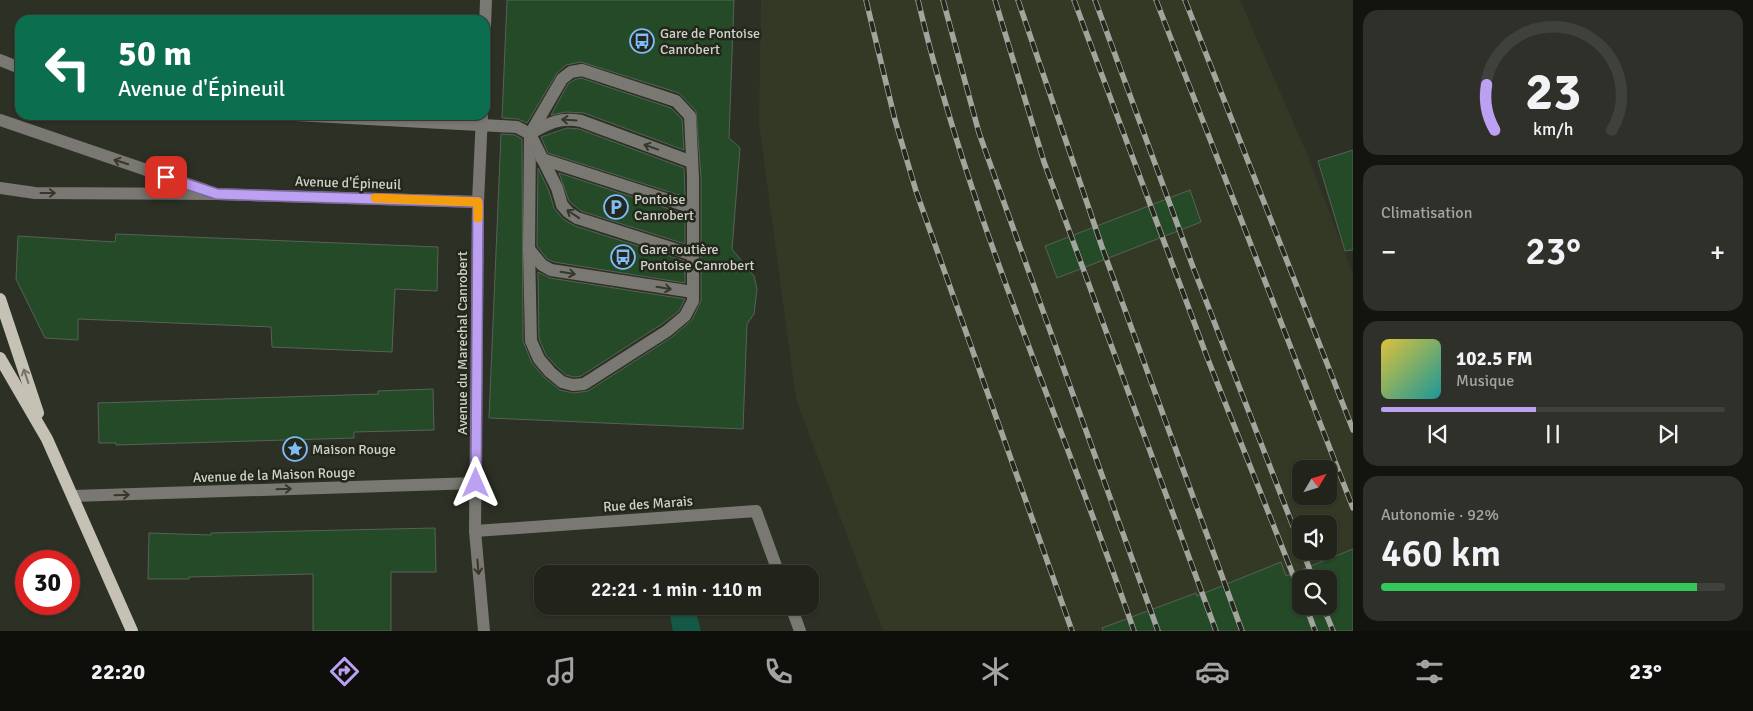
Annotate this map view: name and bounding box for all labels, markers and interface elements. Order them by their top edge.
place label: Gare de Pontoise Canrobert [660,25,760,58]
bus stop icon: Gare de Pontoise Canrobert [629,28,655,54]
text: 50 m [118,32,192,75]
icon: left [35,35,100,100]
text: 23 [1525,60,1581,124]
text: Avenue d'Épineuil [118,75,285,102]
one-way arrow [562,115,578,124]
text: km/h [1533,118,1573,140]
one-way arrow [644,142,659,151]
pin [145,156,187,198]
one-way arrow [114,157,130,166]
icon: arrive [152,163,180,191]
street label: Avenue d'Épineuil [295,173,401,193]
one-way arrow [40,188,56,198]
place label: Pontoise Canrobert [634,191,694,224]
parking icon: Pontoise Canrobert [603,194,629,220]
text: Climatisation [1381,203,1472,223]
one-way arrow [566,209,580,219]
text: 23° [1525,228,1581,275]
text: − [1381,235,1396,269]
text: + [1710,235,1725,269]
place label: Gare routière Pontoise Canrobert [640,241,755,274]
bus stop icon: Gare routière Pontoise Canrobert [610,244,636,270]
street label: Avenue du Marechal Canrobert [454,251,471,435]
one-way arrow [560,268,576,278]
one-way arrow [655,283,671,293]
text: 102.5 FM [1456,347,1533,371]
one-way arrow [21,369,30,384]
text: Musique [1456,371,1514,391]
icon: previous [1424,420,1452,448]
icon: pause [1539,420,1567,448]
icon: next [1654,420,1682,448]
place icon: Maison Rouge [282,436,308,462]
place label: Maison Rouge [312,441,396,458]
position arrow [449,456,501,508]
north arrow [1292,460,1338,505]
map controls [1292,460,1337,615]
street label: Avenue de la Maison Rouge [192,464,356,486]
one-way arrow [276,485,292,494]
one-way arrow [114,490,130,499]
street label: Rue des Marais [603,492,693,516]
text: Autonomie · 92% [1381,505,1499,525]
button: sound [1292,515,1337,560]
text: 460 km [1381,530,1501,577]
speed limit sign: 30 [15,550,80,615]
one-way arrow [473,558,483,574]
button: search [1292,570,1337,615]
text: 22:21 · 1 min · 110 m [591,578,762,602]
icon: directions [327,654,362,689]
icon: music [544,654,579,689]
icon: phone [761,654,796,689]
icon: climate [978,654,1013,689]
icon: car [1195,654,1230,689]
icon: filters [1412,654,1447,689]
text: 22:20 [91,658,145,685]
text: 23° [1629,658,1662,685]

